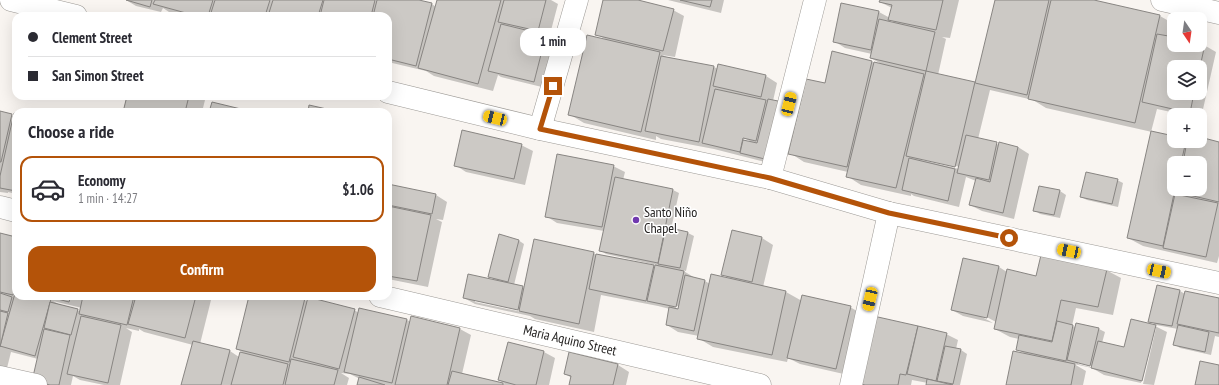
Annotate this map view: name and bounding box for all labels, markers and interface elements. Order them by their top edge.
north arrow [1167,12,1207,52]
map controls [1167,12,1207,196]
text: Clement Street [52,28,132,47]
callout: 1 min [520,28,586,56]
text: 1 min [540,33,566,50]
button: layers [1167,60,1207,100]
text: San Simon Street [52,66,144,85]
route end [544,77,562,95]
car [780,91,798,117]
button: + [1167,108,1207,148]
car [482,109,508,127]
text: Choose a ride [28,120,114,143]
button: − [1167,156,1207,196]
icon: car [30,171,66,207]
text: Economy [78,171,126,190]
text: $1.06 [342,180,374,199]
text: 1 min · 14:27 [78,190,138,207]
place label: Santo Niño Chapel [644,203,697,237]
marker: Santo Niño Chapel [631,215,641,225]
route start [1000,229,1018,247]
car [1056,243,1082,259]
button: Confirm [28,246,376,292]
car [1146,263,1172,279]
car [861,286,879,312]
street label: Maria Aquino Street [522,321,619,360]

